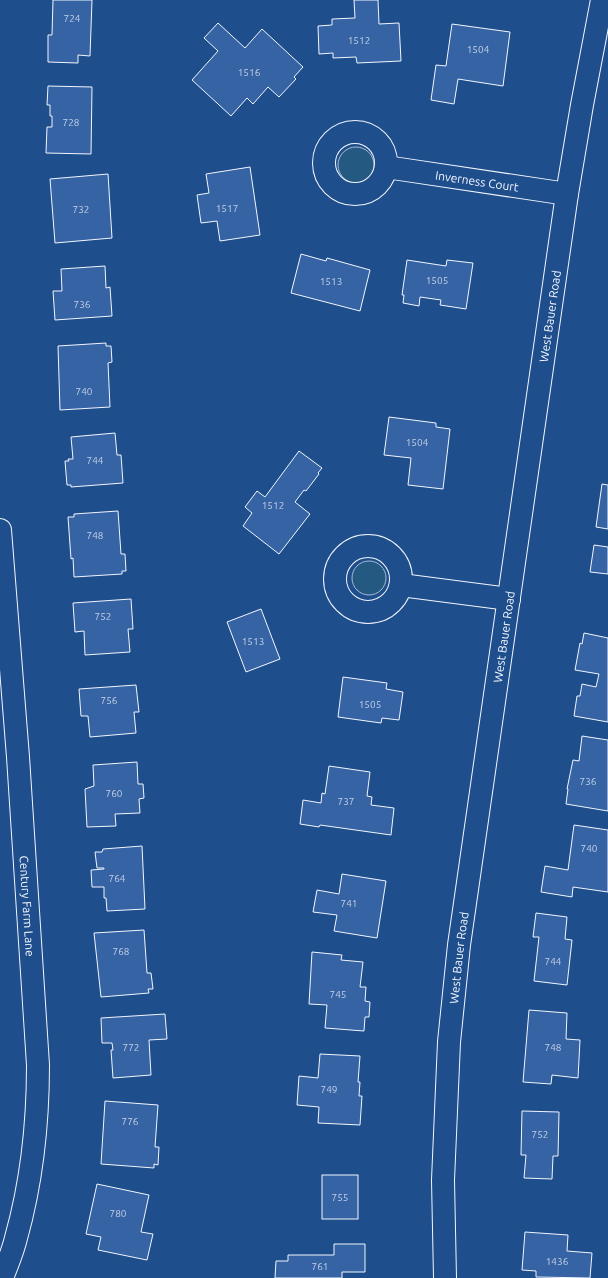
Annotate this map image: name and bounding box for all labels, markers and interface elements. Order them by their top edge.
house number: 724 [64,13,81,24]
house number: 1512 [348,35,370,46]
house number: 1504 [467,44,490,55]
house number: 1516 [238,67,261,78]
house number: 728 [63,117,80,128]
street label: Inverness Court [434,168,520,193]
house number: 1517 [216,203,238,214]
house number: 732 [73,204,89,215]
street label: West Bauer Road [536,269,562,363]
house number: 1505 [426,275,448,286]
house number: 1513 [320,276,342,287]
house number: 736 [74,299,91,310]
house number: 740 [76,386,93,397]
house number: 1504 [406,437,429,448]
house number: 744 [87,455,104,466]
house number: 1512 [262,500,284,511]
house number: 748 [87,530,104,541]
street label: West Bauer Road [490,590,516,684]
house number: 752 [95,611,111,622]
house number: 1513 [242,636,264,647]
house number: 756 [101,695,118,706]
house number: 1505 [359,699,381,710]
house number: 736 [580,776,597,787]
house number: 760 [106,788,123,799]
house number: 737 [338,796,354,807]
house number: 740 [581,843,598,854]
street label: Century Farm Lane [18,855,37,957]
house number: 764 [109,873,126,884]
house number: 741 [341,898,357,909]
street label: West Bauer Road [446,911,470,1004]
house number: 768 [113,946,130,957]
house number: 744 [545,956,562,967]
house number: 745 [330,989,346,1000]
house number: 772 [123,1042,139,1053]
house number: 748 [545,1042,562,1053]
house number: 749 [321,1084,337,1095]
house number: 776 [122,1116,139,1127]
house number: 752 [532,1129,548,1140]
house number: 755 [332,1192,348,1203]
house number: 780 [110,1208,127,1219]
house number: 1436 [546,1256,569,1267]
house number: 761 [312,1261,328,1272]

